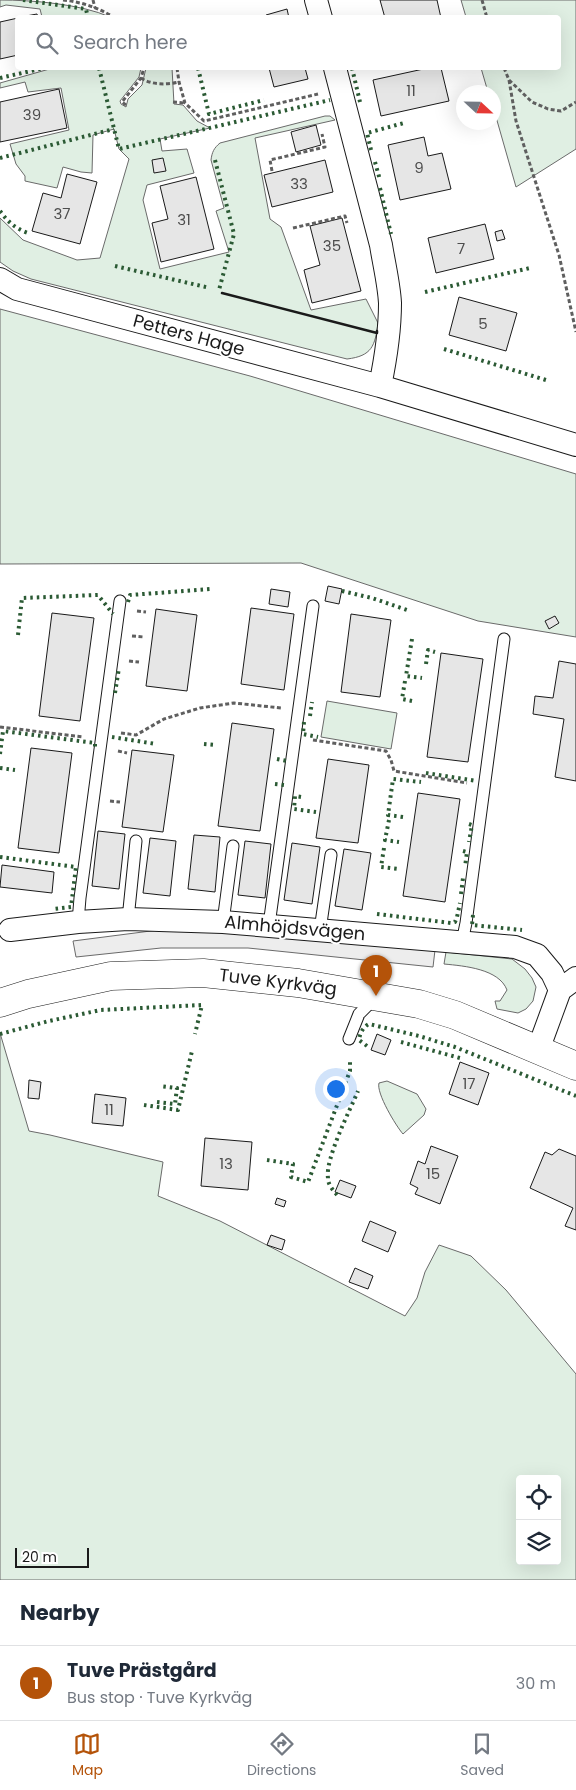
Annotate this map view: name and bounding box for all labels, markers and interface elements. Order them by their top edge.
search box [15,15,561,70]
icon: search [33,29,61,57]
text: Search here [73,29,187,56]
house number: 11 [406,80,416,101]
north arrow [456,85,501,130]
house number: 39 [23,104,41,125]
house number: 9 [414,157,424,178]
house number: 33 [290,173,308,194]
house number: 37 [53,203,71,224]
house number: 31 [177,209,191,230]
house number: 35 [323,235,341,256]
house number: 7 [457,238,465,259]
street label: Petters Hage [130,308,248,361]
house number: 5 [478,313,488,334]
street label: Almhöjdsvägen [224,909,367,946]
pin: 1 [360,955,392,996]
street label: Tuve Kyrkväg [218,962,338,1001]
house number: 17 [463,1073,476,1094]
your location [323,1076,349,1102]
house number: 11 [104,1099,114,1120]
house number: 13 [219,1153,233,1174]
house number: 15 [426,1163,440,1184]
map controls [516,1475,561,1565]
button: locate [516,1475,561,1520]
button: layers [516,1520,561,1565]
scale bar [15,1545,89,1568]
text: 20 m [22,1547,57,1567]
text: Nearby [20,1598,100,1627]
text: Tuve Prästgård [67,1657,217,1684]
text: 1 [33,1672,39,1695]
text: 30 m [516,1672,556,1695]
text: Bus stop · Tuve Kyrkväg [67,1686,252,1709]
tab: Map [72,1730,103,1781]
tab: Directions [247,1730,316,1781]
tab: Saved [460,1730,504,1781]

